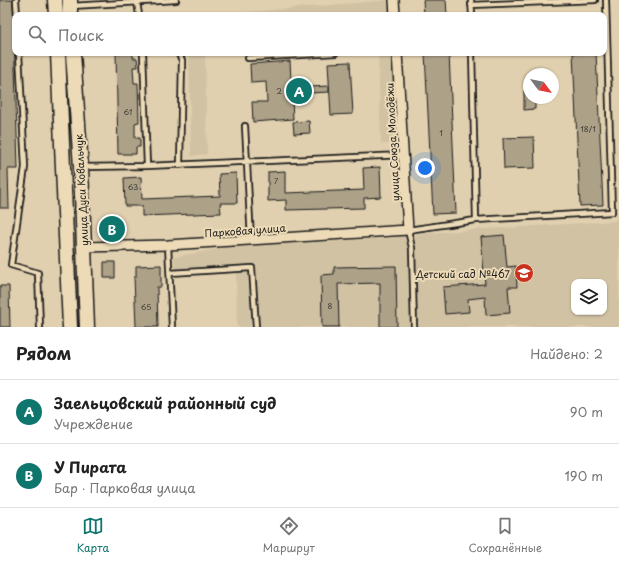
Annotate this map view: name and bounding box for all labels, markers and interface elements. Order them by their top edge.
search box [12,12,607,56]
icon: search [26,23,48,45]
text: Поиск [58,23,104,46]
north arrow [523,68,559,104]
pin: A [286,76,312,106]
street label: улица Союза Молодёжи [381,82,403,202]
house number: 2 [276,85,282,97]
house number: 61 [124,106,133,118]
house number: 18/1 [580,123,596,135]
house number: 1 [439,127,443,139]
street label: улица Дуси Ковальчук [71,134,92,246]
your location [415,158,435,178]
house number: 7 [274,175,279,187]
house number: 63 [128,181,138,193]
pin: B [99,214,125,244]
street label: Парковая улица [204,220,287,240]
school or university icon: Детский сад №467 [513,262,535,284]
place label: Детский сад №467 [415,266,510,281]
map controls [571,279,607,315]
button: layers [571,279,607,315]
house number: 8 [328,300,333,312]
house number: 65 [141,301,151,313]
text: Рядом [16,340,71,366]
text: Найдено: 2 [530,344,603,363]
text: Заельцовский районный суд [54,391,276,414]
text: A [24,402,34,421]
text: 90 m [570,402,603,421]
text: Учреждение [54,414,133,433]
text: У Пирата [54,455,127,478]
text: B [25,466,33,485]
text: 190 m [564,466,603,485]
text: Бар · Парковая улица [54,478,195,497]
tab: Карта [77,515,109,556]
tab: Маршрут [263,515,315,556]
tab: Сохранённые [469,515,542,556]

